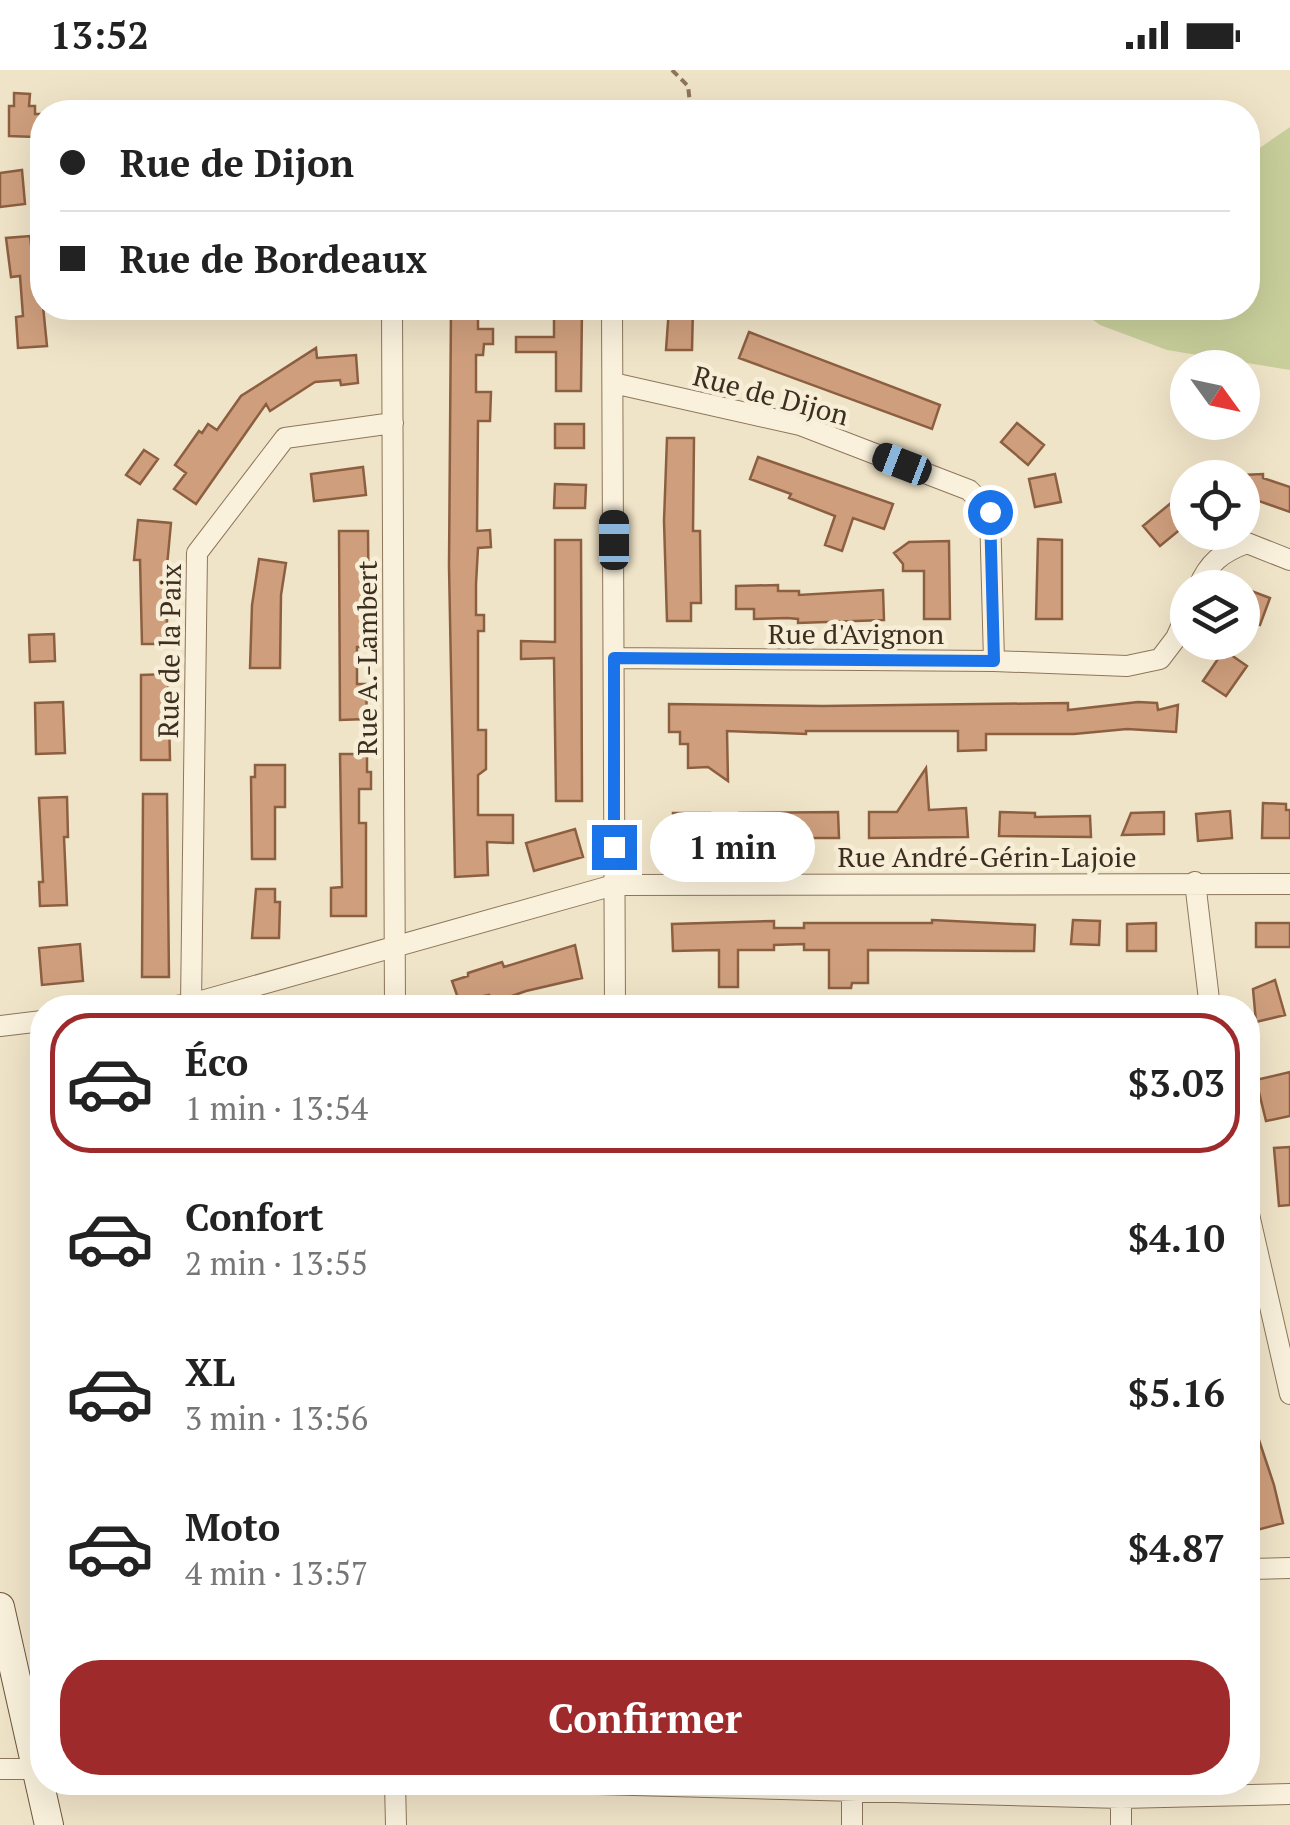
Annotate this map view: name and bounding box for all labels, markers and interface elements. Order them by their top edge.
text: 13:52 [50,10,149,60]
text: Rue de Dijon [120,138,354,188]
text: Rue de Bordeaux [120,234,427,284]
north arrow [1170,350,1260,440]
map controls [1170,350,1260,660]
street label: Rue de Dijon [689,356,853,434]
car [869,439,935,489]
button: locate [1170,460,1260,550]
route start [968,490,1013,535]
car [599,510,629,570]
street label: Rue A.-Lambert [348,560,385,756]
street label: Rue de la Paix [149,563,189,738]
button: layers [1170,570,1260,660]
street label: Rue d'Avignon [768,615,944,652]
callout: 1 min [649,812,814,882]
route end [592,825,637,870]
text: 1 min [689,826,776,868]
street label: Rue André-Gérin-Lajoie [838,838,1136,875]
text: Éco [185,1037,248,1087]
icon: car [65,1038,155,1128]
text: $3.03 [1128,1058,1225,1108]
text: 1 min · 13:54 [185,1087,368,1129]
text: Confort [185,1192,324,1242]
icon: car [65,1193,155,1283]
text: $4.10 [1128,1213,1225,1263]
text: 2 min · 13:55 [185,1242,368,1284]
text: XL [185,1347,235,1397]
icon: car [65,1348,155,1438]
text: $5.16 [1128,1368,1225,1418]
text: 3 min · 13:56 [185,1397,368,1439]
text: Moto [185,1502,280,1552]
icon: car [65,1503,155,1593]
text: $4.87 [1128,1523,1225,1573]
text: 4 min · 13:57 [185,1552,368,1594]
button: Confirmer [60,1660,1230,1775]

